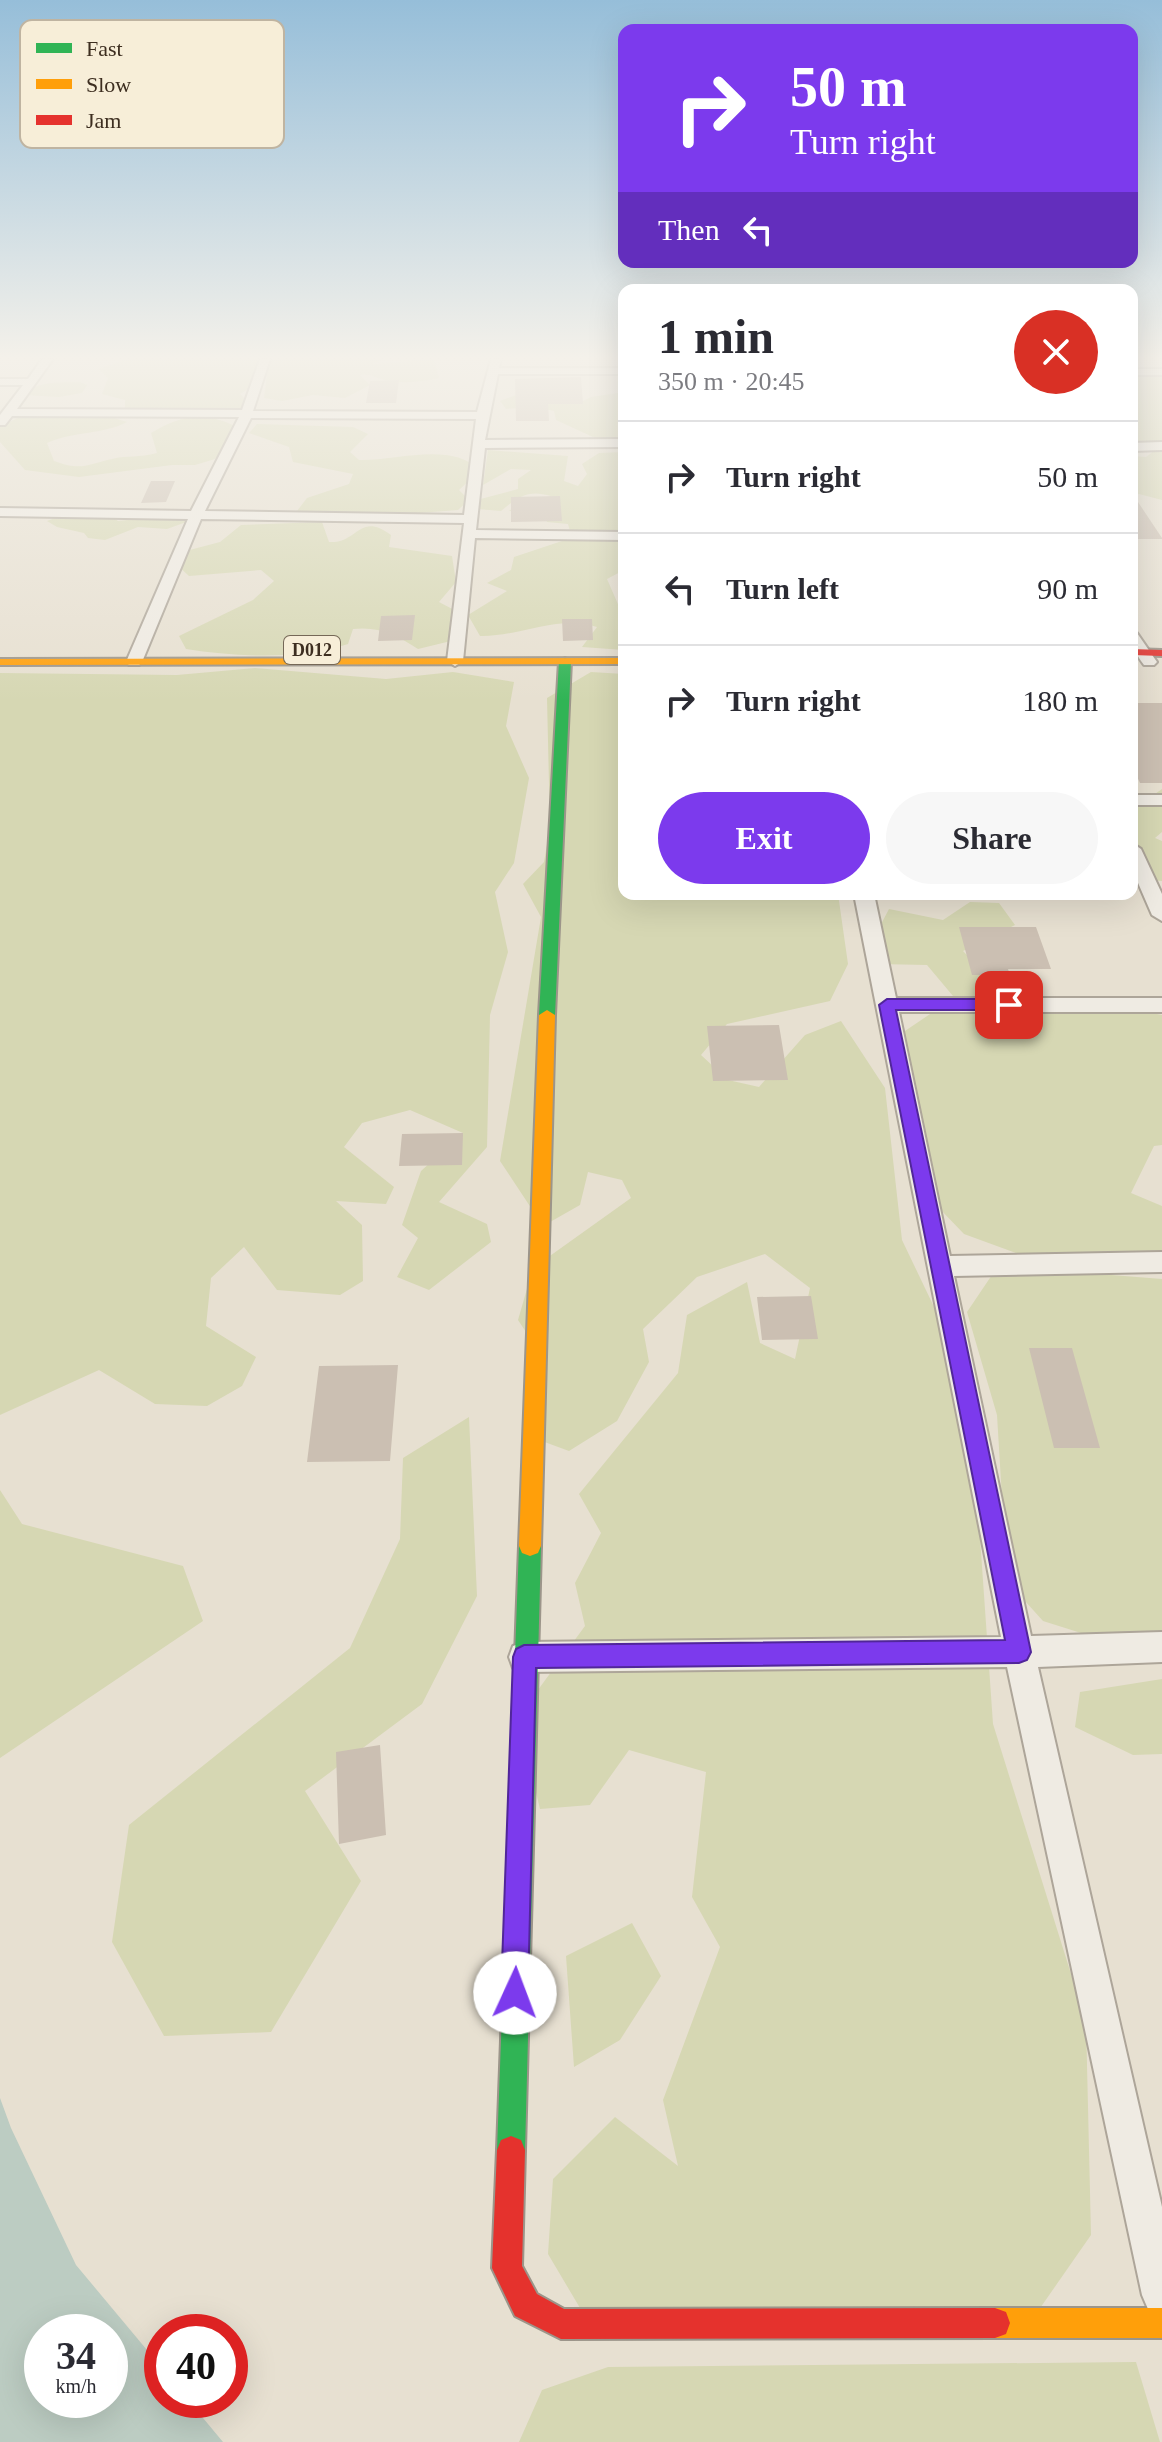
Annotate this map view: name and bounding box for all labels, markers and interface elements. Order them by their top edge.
legend [20,20,284,148]
text: Fast [86,36,123,61]
icon: right [658,56,762,160]
text: 50 m [790,56,907,118]
text: Slow [86,72,131,97]
text: Jam [86,108,121,133]
text: Turn right [790,122,936,162]
icon: left [736,208,780,252]
text: Then [658,213,720,246]
text: 1 min [658,310,774,363]
button: close [1014,310,1098,394]
text: 350 m · 20:45 [658,367,805,396]
icon: right [658,455,702,499]
text: Turn right [726,460,861,493]
text: 50 m [1037,460,1098,493]
icon: left [658,567,702,611]
text: Turn left [726,572,839,605]
text: 90 m [1037,572,1098,605]
road number: D012 [284,636,340,664]
icon: right [658,679,702,723]
text: Turn right [726,684,861,717]
text: 180 m [1022,684,1098,717]
button: Exit [658,792,870,884]
button: Share [886,792,1098,884]
pin [975,971,1043,1039]
icon: arrive [987,983,1031,1027]
position arrow [473,1951,557,2035]
speed limit sign: 40 [144,2314,248,2418]
text: 34 [56,2333,96,2378]
text: km/h [55,2375,97,2397]

